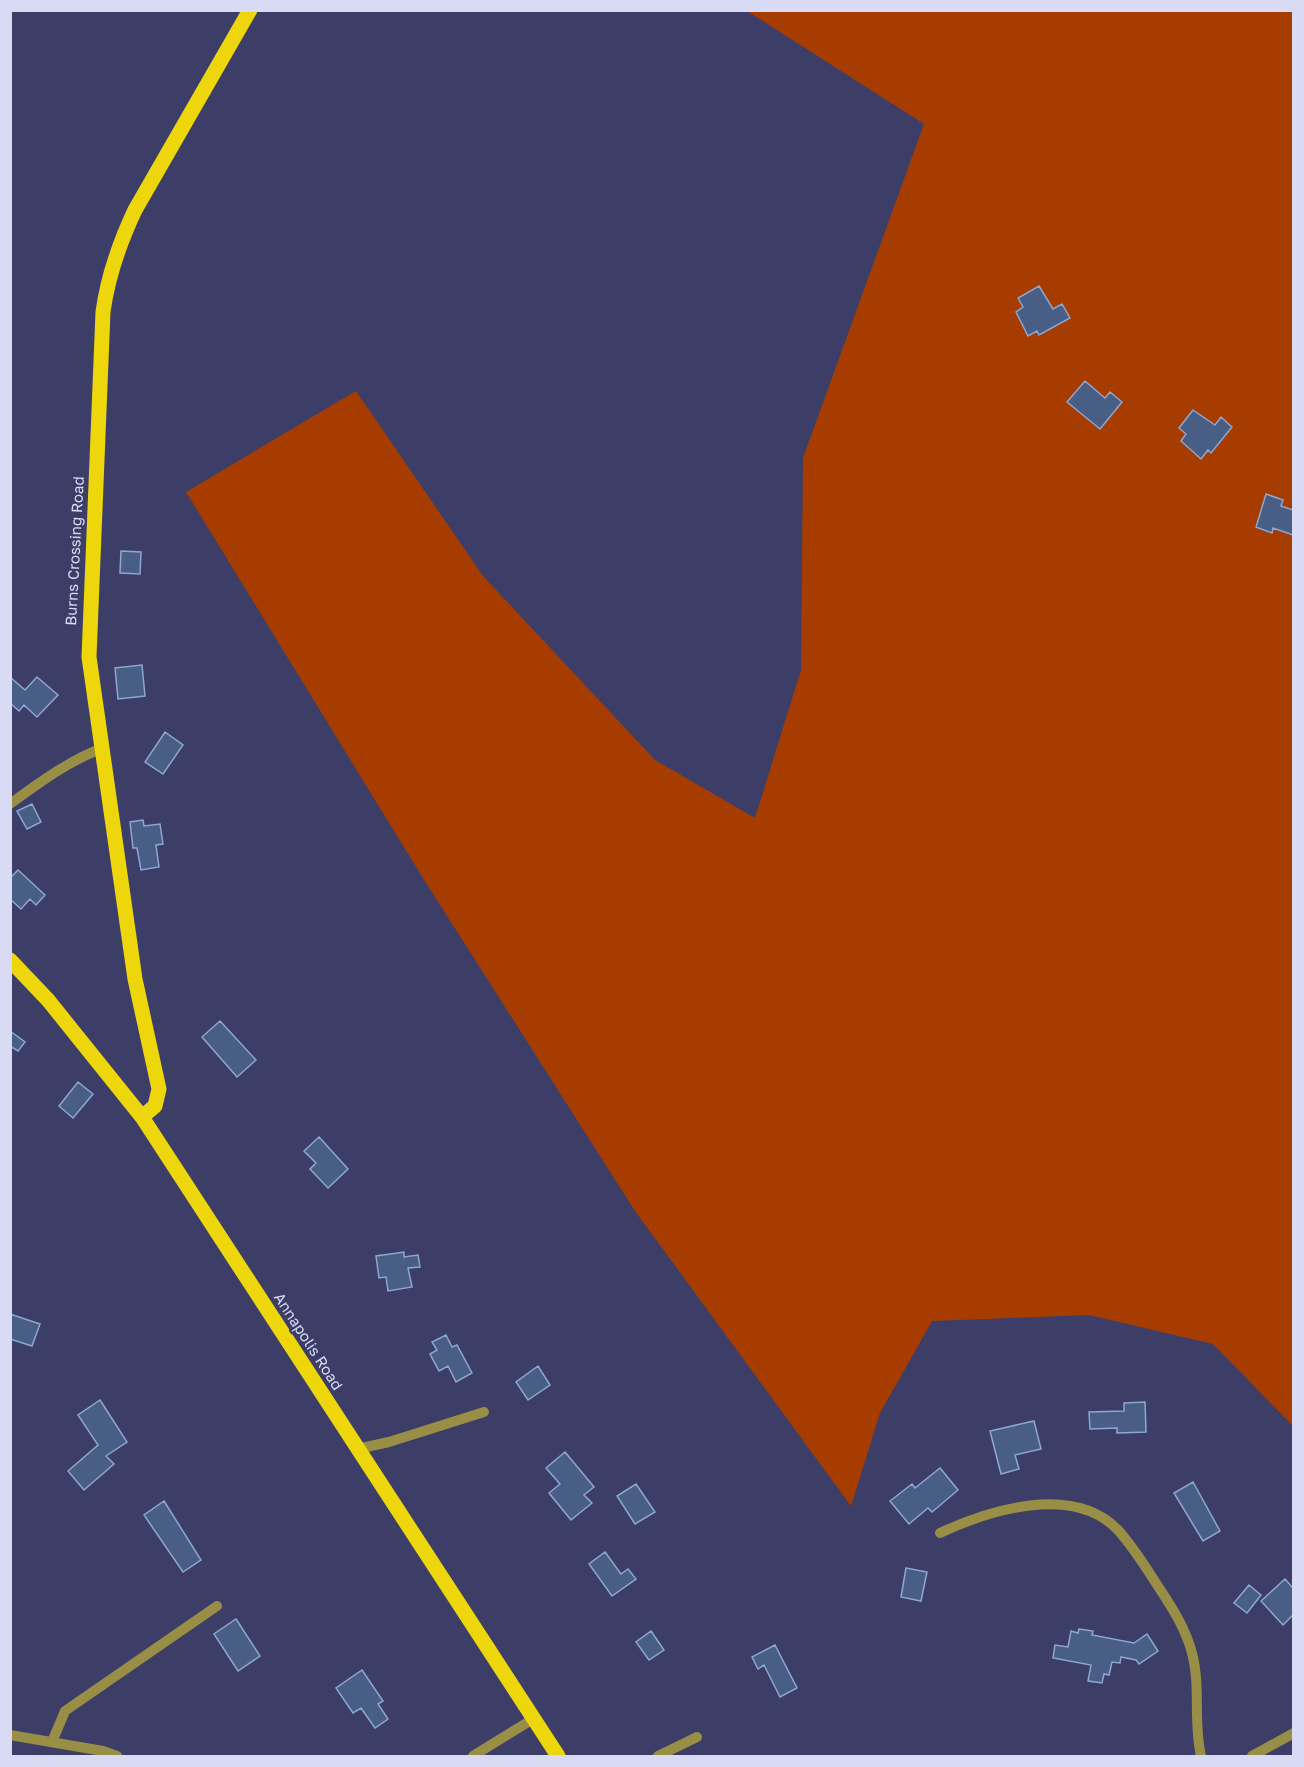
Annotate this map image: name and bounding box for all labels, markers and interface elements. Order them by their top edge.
street label: Burns Crossing Road [61,476,87,626]
street label: Annapolis Road [271,1289,347,1393]

